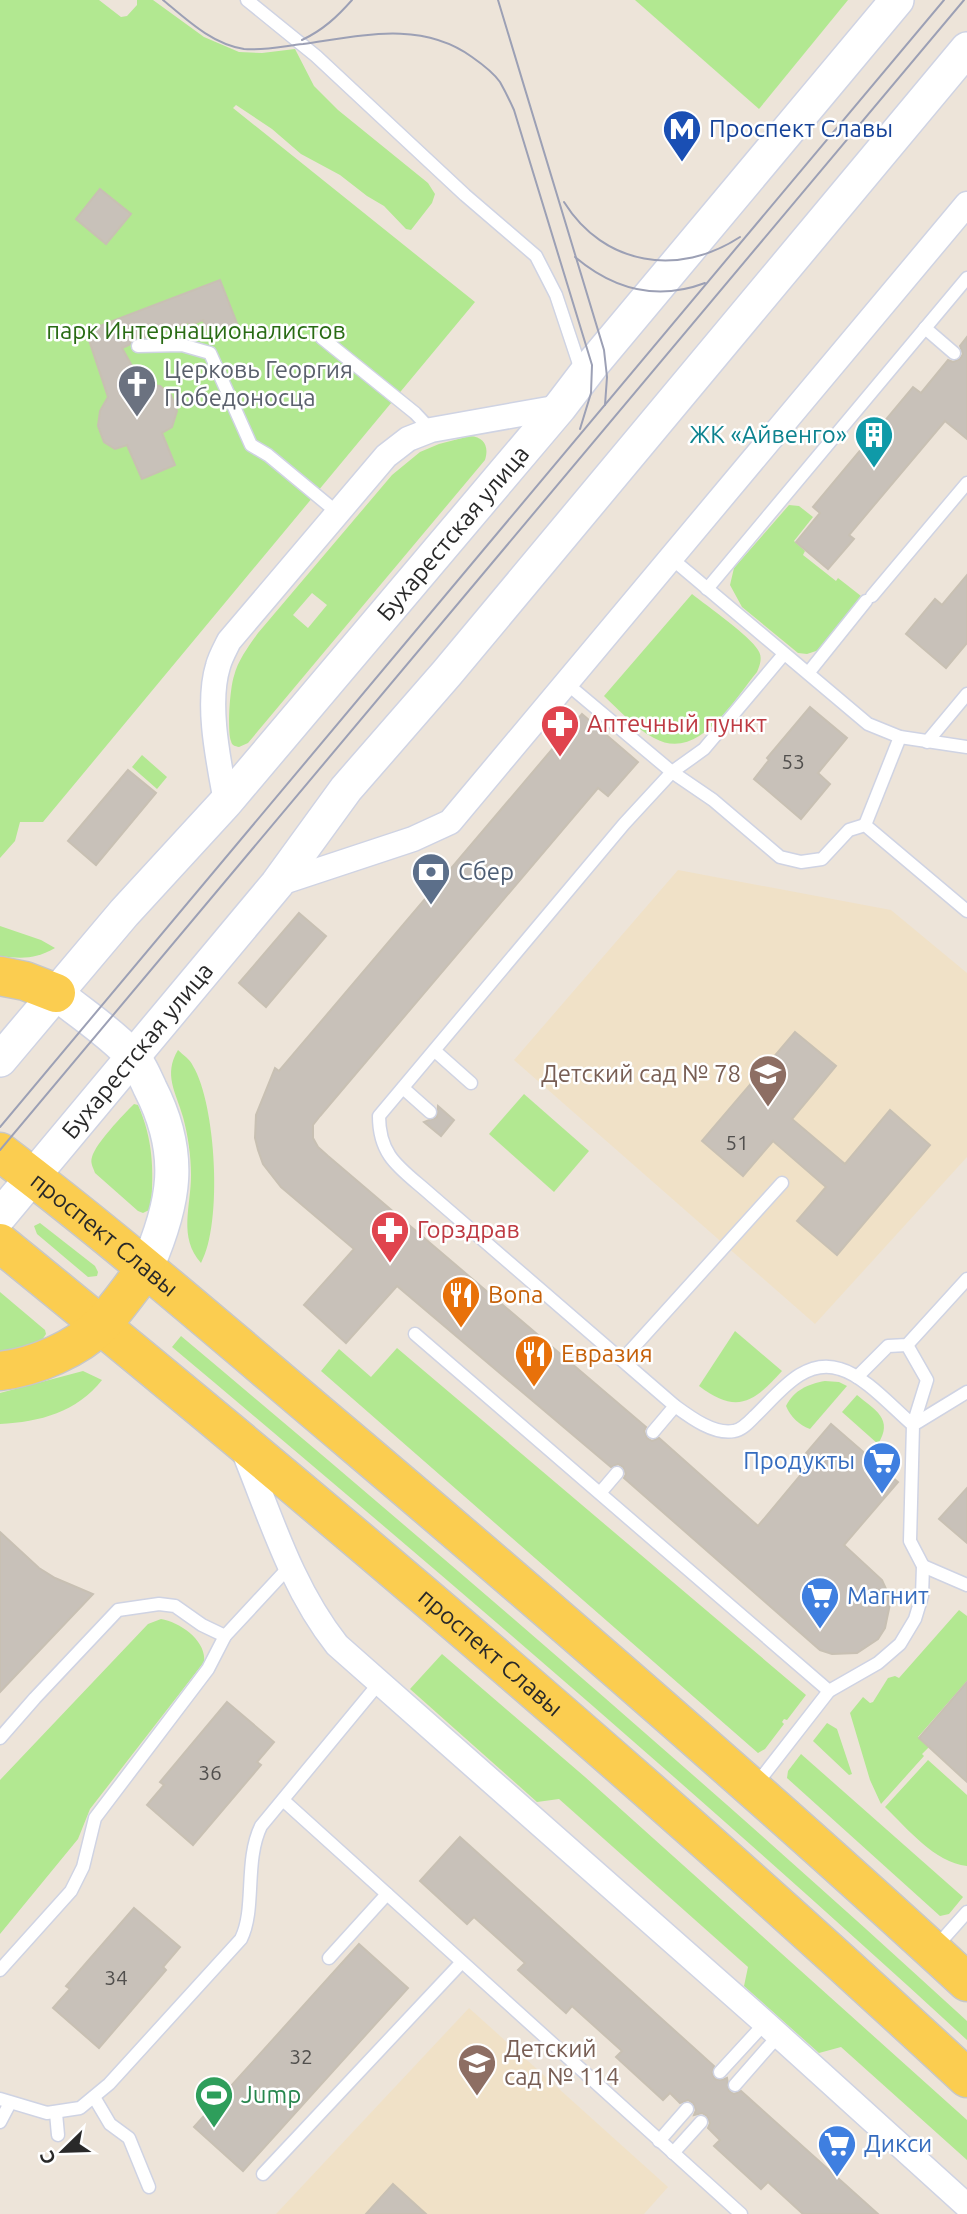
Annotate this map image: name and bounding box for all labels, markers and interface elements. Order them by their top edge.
metro station icon: Проспект Славы [661,108,703,163]
place label: Проспект Славы [709,115,893,142]
park label: парк Интернационалистов [46,317,346,344]
place label: Церковь Георгия Победоносца [164,356,353,411]
church icon: Церковь Георгия Победоносца [116,363,158,418]
building icon: ЖК «Айвенго» [853,414,895,469]
place label: ЖК «Айвенго» [690,421,847,448]
street label: Бухарестская улица [371,440,534,626]
pharmacy icon: Аптечный пункт [539,703,581,758]
place label: Аптечный пункт [587,710,767,737]
house number: 53 [781,749,805,773]
bank icon: Сбер [410,851,452,906]
place label: Сбер [458,858,514,885]
street label: Бухарестская улица [56,957,218,1144]
school or university icon: Детский сад № 78 [747,1053,789,1108]
place label: Детский сад № 78 [541,1060,741,1087]
house number: 51 [725,1130,749,1154]
street label: проспект Славы [26,1167,183,1302]
pharmacy icon: Горздрав [369,1209,411,1264]
place label: Горздрав [417,1216,520,1243]
restaurant icon: Bona [440,1274,482,1329]
place label: Bona [488,1281,543,1308]
restaurant icon: Евразия [513,1333,555,1388]
place label: Евразия [561,1340,653,1367]
supermarket icon: Продукты [861,1440,903,1495]
place label: Продукты [743,1447,855,1474]
supermarket icon: Магнит [799,1575,841,1630]
place label: Магнит [847,1582,929,1609]
street label: проспект Славы [413,1583,568,1722]
house number: 36 [198,1760,222,1784]
house number: 34 [104,1965,128,1989]
place label: Детский сад № 114 [504,2035,620,2090]
school or university icon: Детский сад № 114 [456,2042,498,2097]
house number: 32 [289,2044,313,2068]
sports icon: Jump [193,2074,235,2129]
place label: Jump [241,2081,301,2108]
north arrow [28,2116,98,2186]
supermarket icon: Дикси [816,2123,858,2178]
place label: Дикси [864,2130,932,2157]
text: С [35,2148,60,2168]

